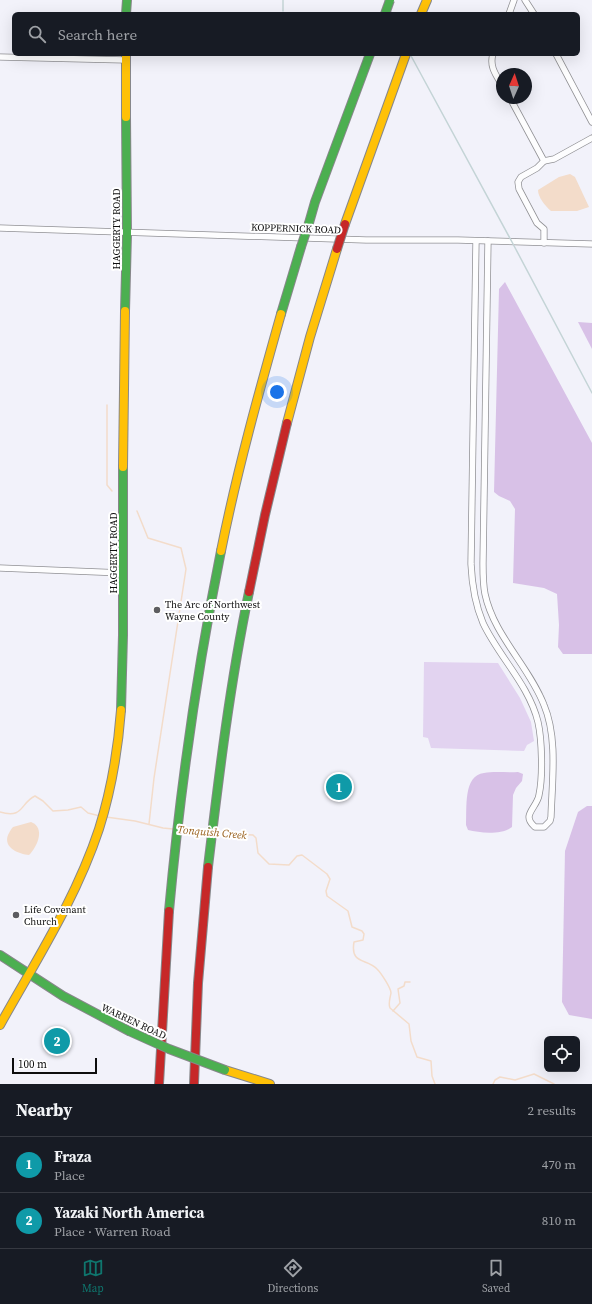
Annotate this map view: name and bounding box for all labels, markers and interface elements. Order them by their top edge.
search box [12,12,580,56]
icon: search [26,23,48,45]
text: Search here [58,24,137,45]
north arrow [496,68,532,104]
street label: HAGGERTY ROAD [110,188,123,270]
street label: KOPPERNICK ROAD [251,220,341,237]
your location [267,382,287,402]
street label: HAGGERTY ROAD [107,512,120,594]
place label: The Arc of Northwest Wayne County [165,598,261,623]
marker: The Arc of Northwest Wayne County [152,605,162,615]
pin: 1 [326,772,352,802]
water label: Tonquish Creek [177,822,248,843]
place label: Life Covenant Church [24,903,87,928]
marker: Life Covenant Church [11,910,21,920]
street label: WARREN ROAD [99,1001,168,1042]
pin: 2 [44,1026,70,1056]
map controls [544,1036,580,1072]
button: locate [544,1036,580,1072]
scale bar [12,1056,97,1075]
text: 100 m [18,1057,47,1072]
text: Nearby [16,1098,72,1122]
text: 2 results [528,1102,576,1119]
text: Fraza [54,1146,92,1167]
text: 1 [25,1156,33,1173]
text: 470 m [542,1156,576,1173]
text: Place [54,1167,85,1184]
text: Yazaki North America [54,1202,205,1223]
text: 2 [25,1212,33,1229]
text: 810 m [542,1212,576,1229]
text: Place · Warren Road [54,1223,171,1240]
tab: Map [82,1257,104,1296]
tab: Directions [267,1257,318,1296]
tab: Saved [482,1257,510,1296]

